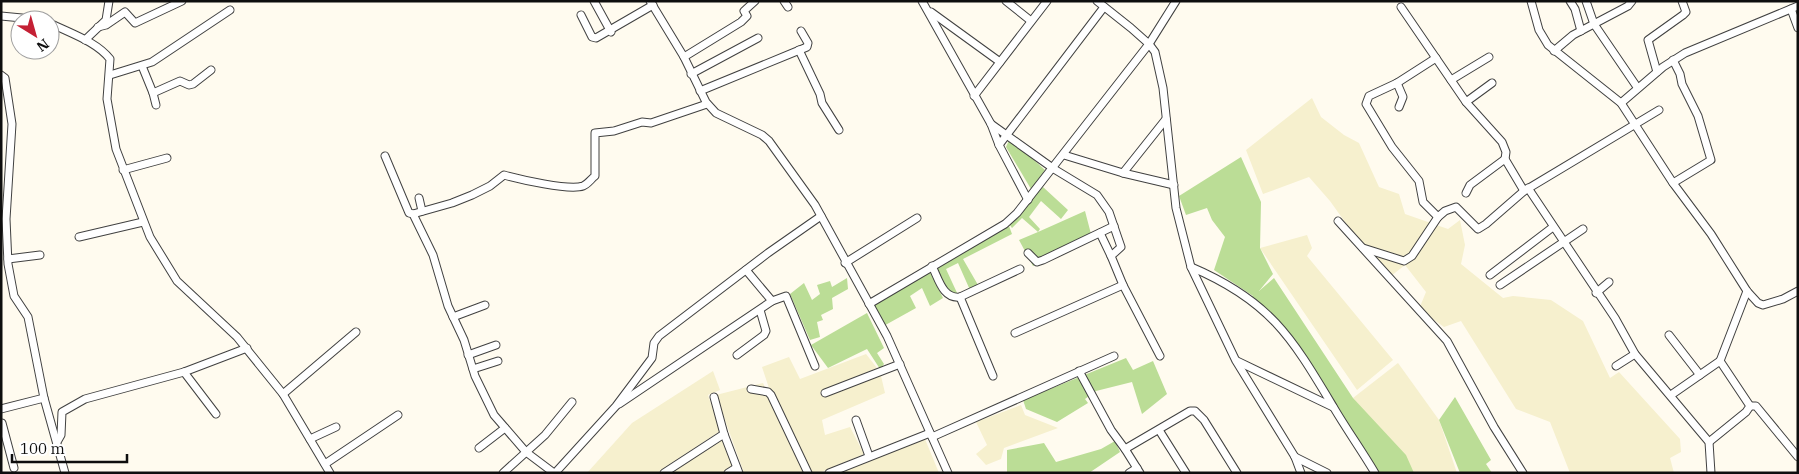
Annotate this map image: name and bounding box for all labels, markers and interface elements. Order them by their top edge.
north arrow [10,10,60,60]
text: N [33,35,53,56]
scale bar [12,432,128,464]
text: 100 m [20,439,65,458]

